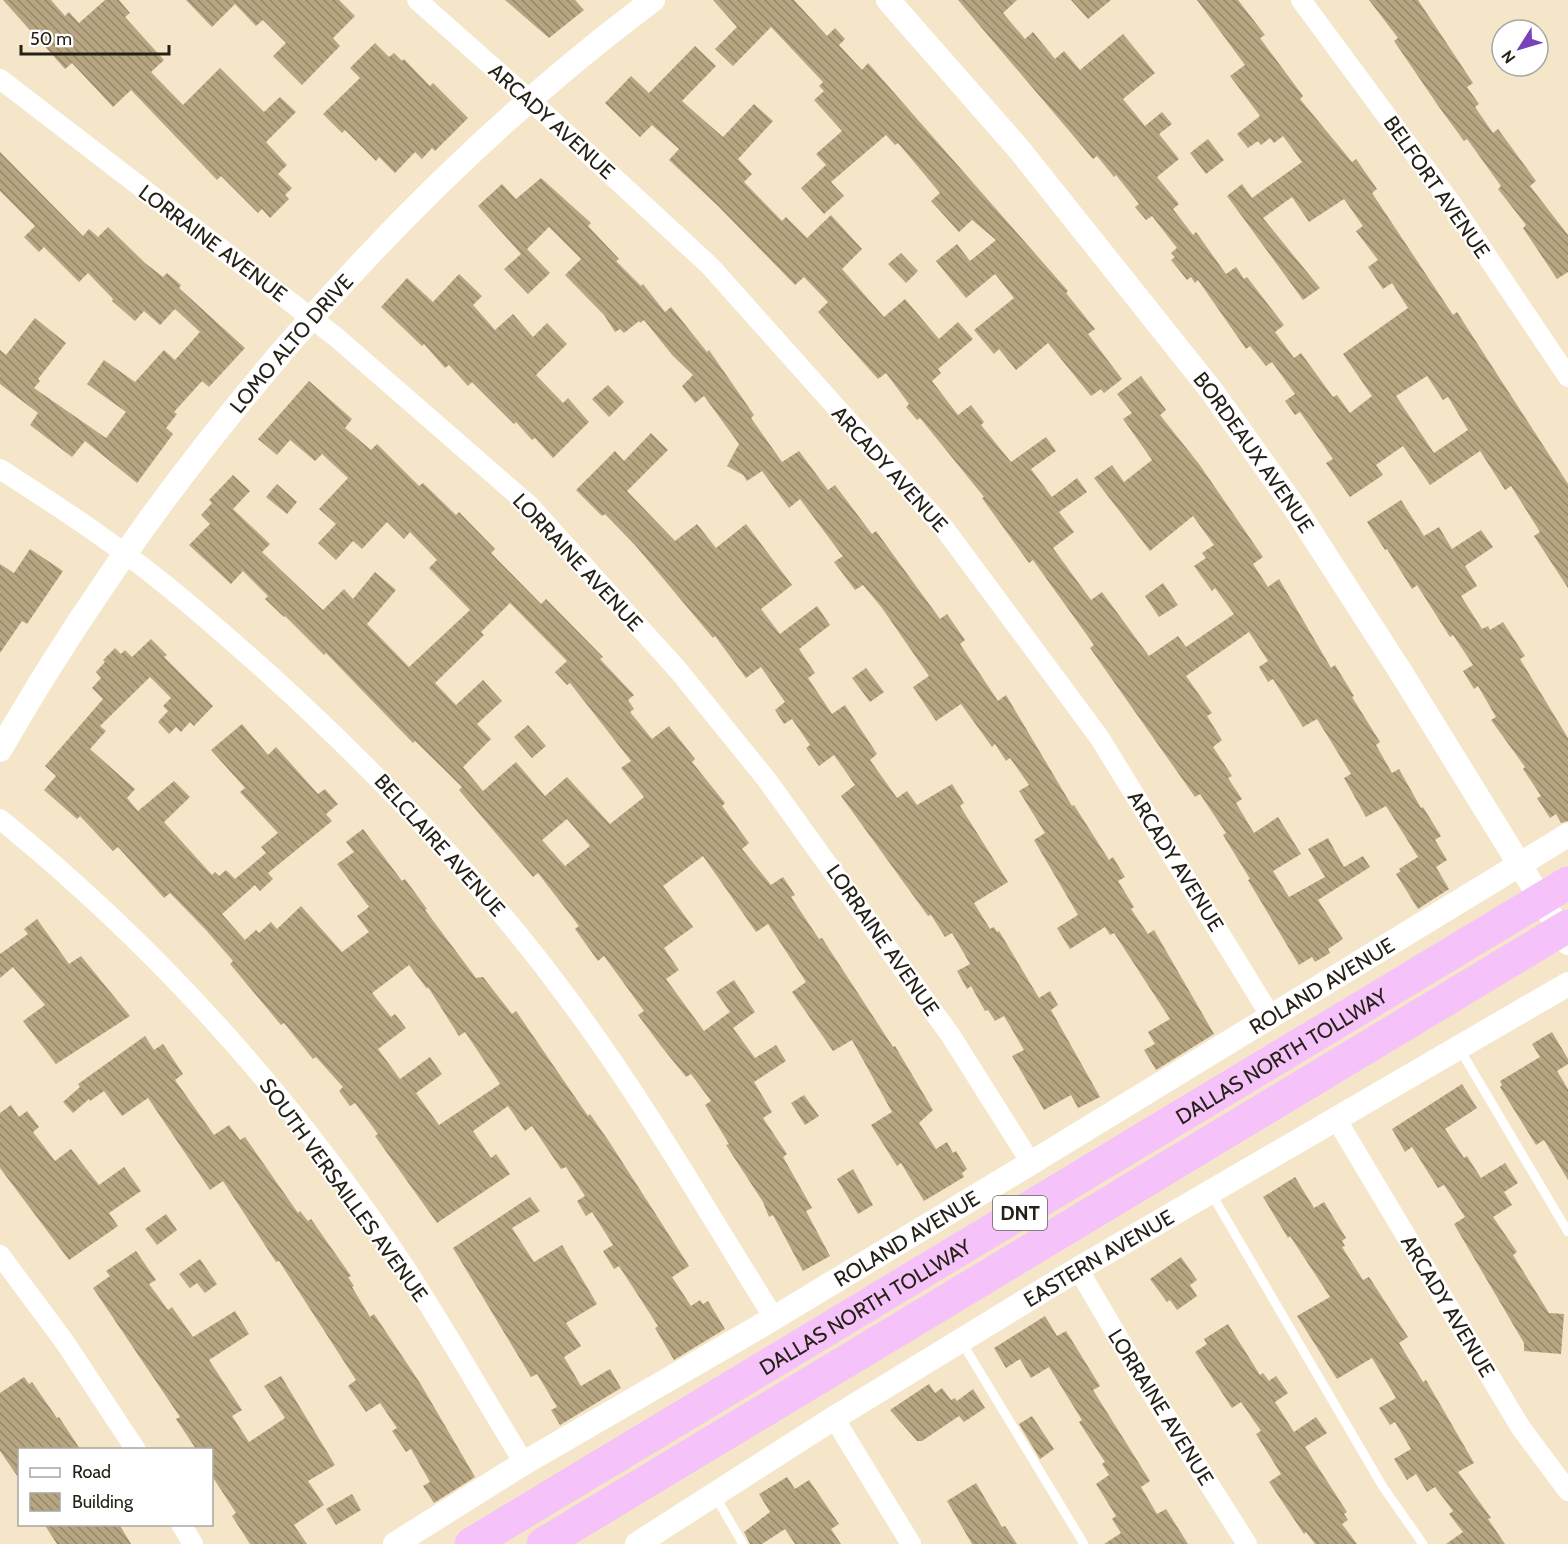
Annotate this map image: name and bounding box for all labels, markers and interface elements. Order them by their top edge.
scale bar [21,18,170,56]
north arrow [1490,18,1550,78]
text: 50 m [30,28,72,50]
text: N [1497,46,1519,67]
street label: ARCADY AVENUE [484,58,620,184]
street label: BELFORT AVENUE [1379,111,1495,263]
street label: LORRAINE AVENUE [134,179,292,307]
street label: LOMO ALTO DRIVE [224,269,358,418]
street label: BORDEAUX AVENUE [1189,366,1320,537]
street label: ARCADY AVENUE [827,401,953,537]
street label: LORRAINE AVENUE [508,488,648,636]
street label: BELCLAIRE AVENUE [370,769,510,921]
street label: ARCADY AVENUE [1123,786,1229,936]
street label: LORRAINE AVENUE [821,860,945,1020]
street label: ROLAND AVENUE [1245,932,1399,1039]
street label: DALLAS NORTH TOLLWAY [1171,982,1393,1129]
street label: SOUTH VERSAILLES AVENUE [255,1074,433,1306]
street label: ROLAND AVENUE [829,1185,984,1291]
road number: DNT [993,1196,1047,1230]
street label: EASTERN AVENUE [1019,1204,1178,1312]
street label: ARCADY AVENUE [1396,1231,1500,1381]
street label: DALLAS NORTH TOLLWAY [755,1233,976,1380]
street label: LORRAINE AVENUE [1103,1325,1219,1489]
legend [18,1448,213,1526]
text: Road [72,1461,111,1483]
text: Building [72,1491,134,1513]

